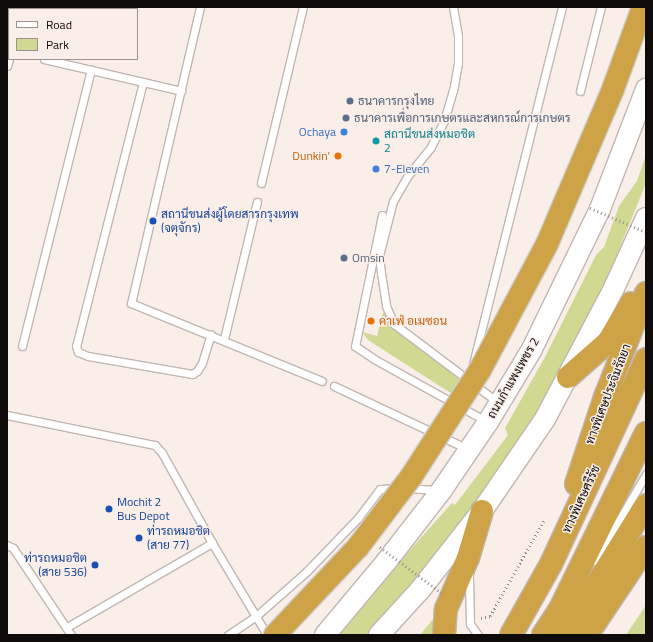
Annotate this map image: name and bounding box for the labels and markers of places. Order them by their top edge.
place label: ธนาคารกรุงไทย [358,94,434,108]
marker: ธนาคารกรุงไทย [345,96,355,106]
place label: ธนาคารเพื่อการเกษตรและสหกรณ์การเกษตร [354,111,571,125]
marker: ธนาคารเพื่อการเกษตรและสหกรณ์การเกษตร [341,113,351,123]
place label: Ochaya [299,125,336,139]
marker: Ochaya [339,127,349,137]
place label: สถานีขนส่งหมอชิต 2 [384,127,475,155]
marker: สถานีขนส่งหมอชิต 2 [371,136,381,146]
place label: Dunkin' [292,149,330,163]
marker: Dunkin' [333,151,343,161]
place label: 7-Eleven [384,162,430,176]
marker: 7-Eleven [371,164,381,174]
place label: สถานีขนส่งผู้โดยสารกรุงเทพ (จตุจักร) [161,207,299,235]
marker: สถานีขนส่งผู้โดยสารกรุงเทพ (จตุจักร) [148,216,158,226]
place label: Omsin [352,251,385,265]
marker: Omsin [339,253,349,263]
place label: คาเฟ่ อเมซอน [379,314,447,328]
marker: คาเฟ่ อเมซอน [366,316,376,326]
place label: Mochit 2 Bus Depot [117,495,170,523]
marker: Mochit 2 Bus Depot [104,504,114,514]
place label: ท่ารถหมอชิต (สาย 77) [147,524,210,552]
marker: ท่ารถหมอชิต (สาย 77) [134,533,144,543]
place label: ท่ารถหมอชิต (สาย 536) [24,551,87,579]
marker: ท่ารถหมอชิต (สาย 536) [90,560,100,570]

